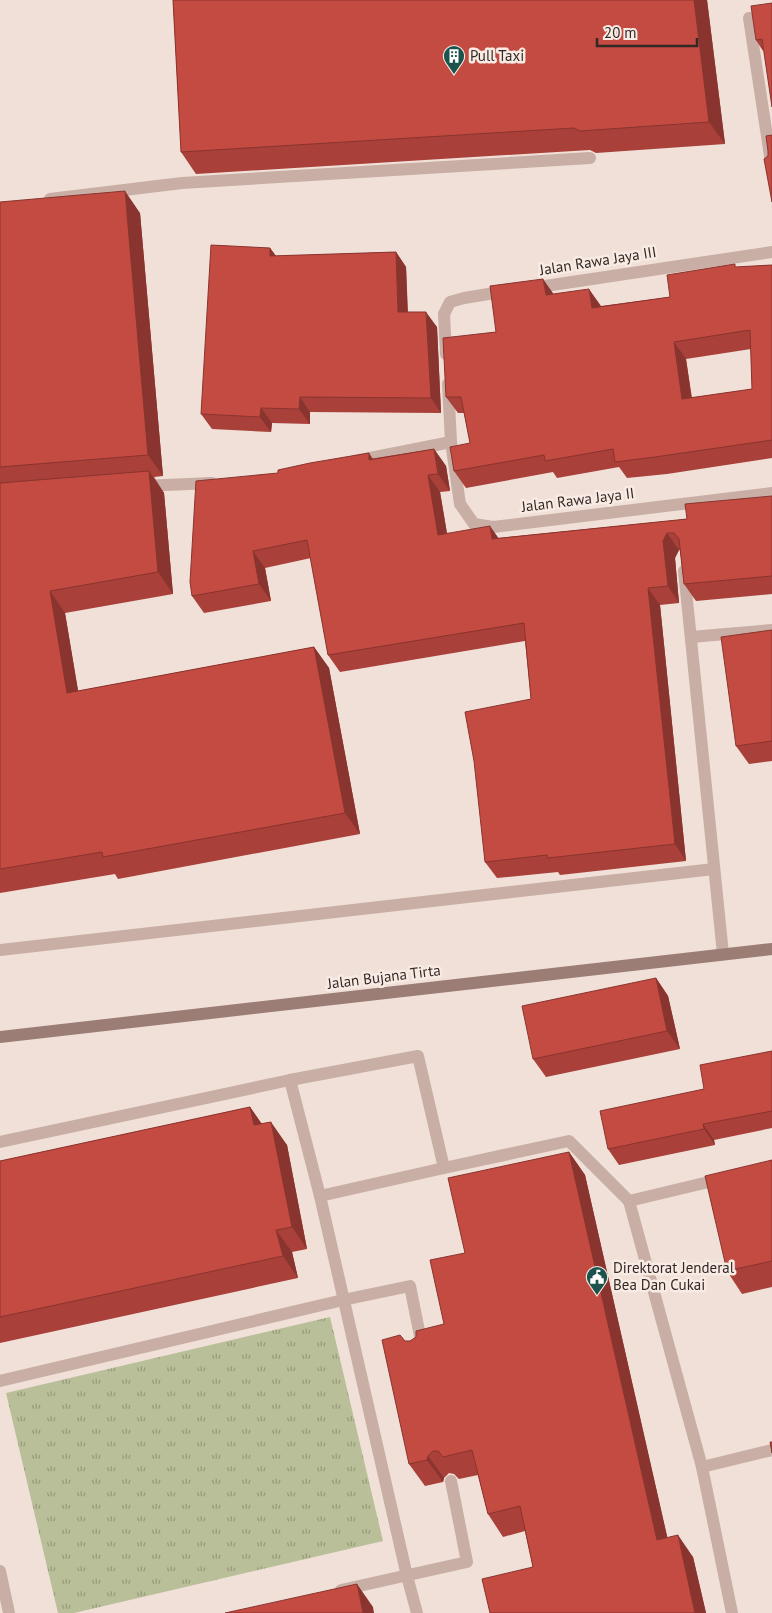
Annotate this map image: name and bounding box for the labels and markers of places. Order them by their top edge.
building icon: Pull Taxi [442,44,466,75]
place label: Pull Taxi [470,46,524,65]
place label: Direktorat Jenderal Bea Dan Cukai [613,1258,735,1294]
public building icon: Direktorat Jenderal Bea Dan Cukai [585,1265,609,1296]

